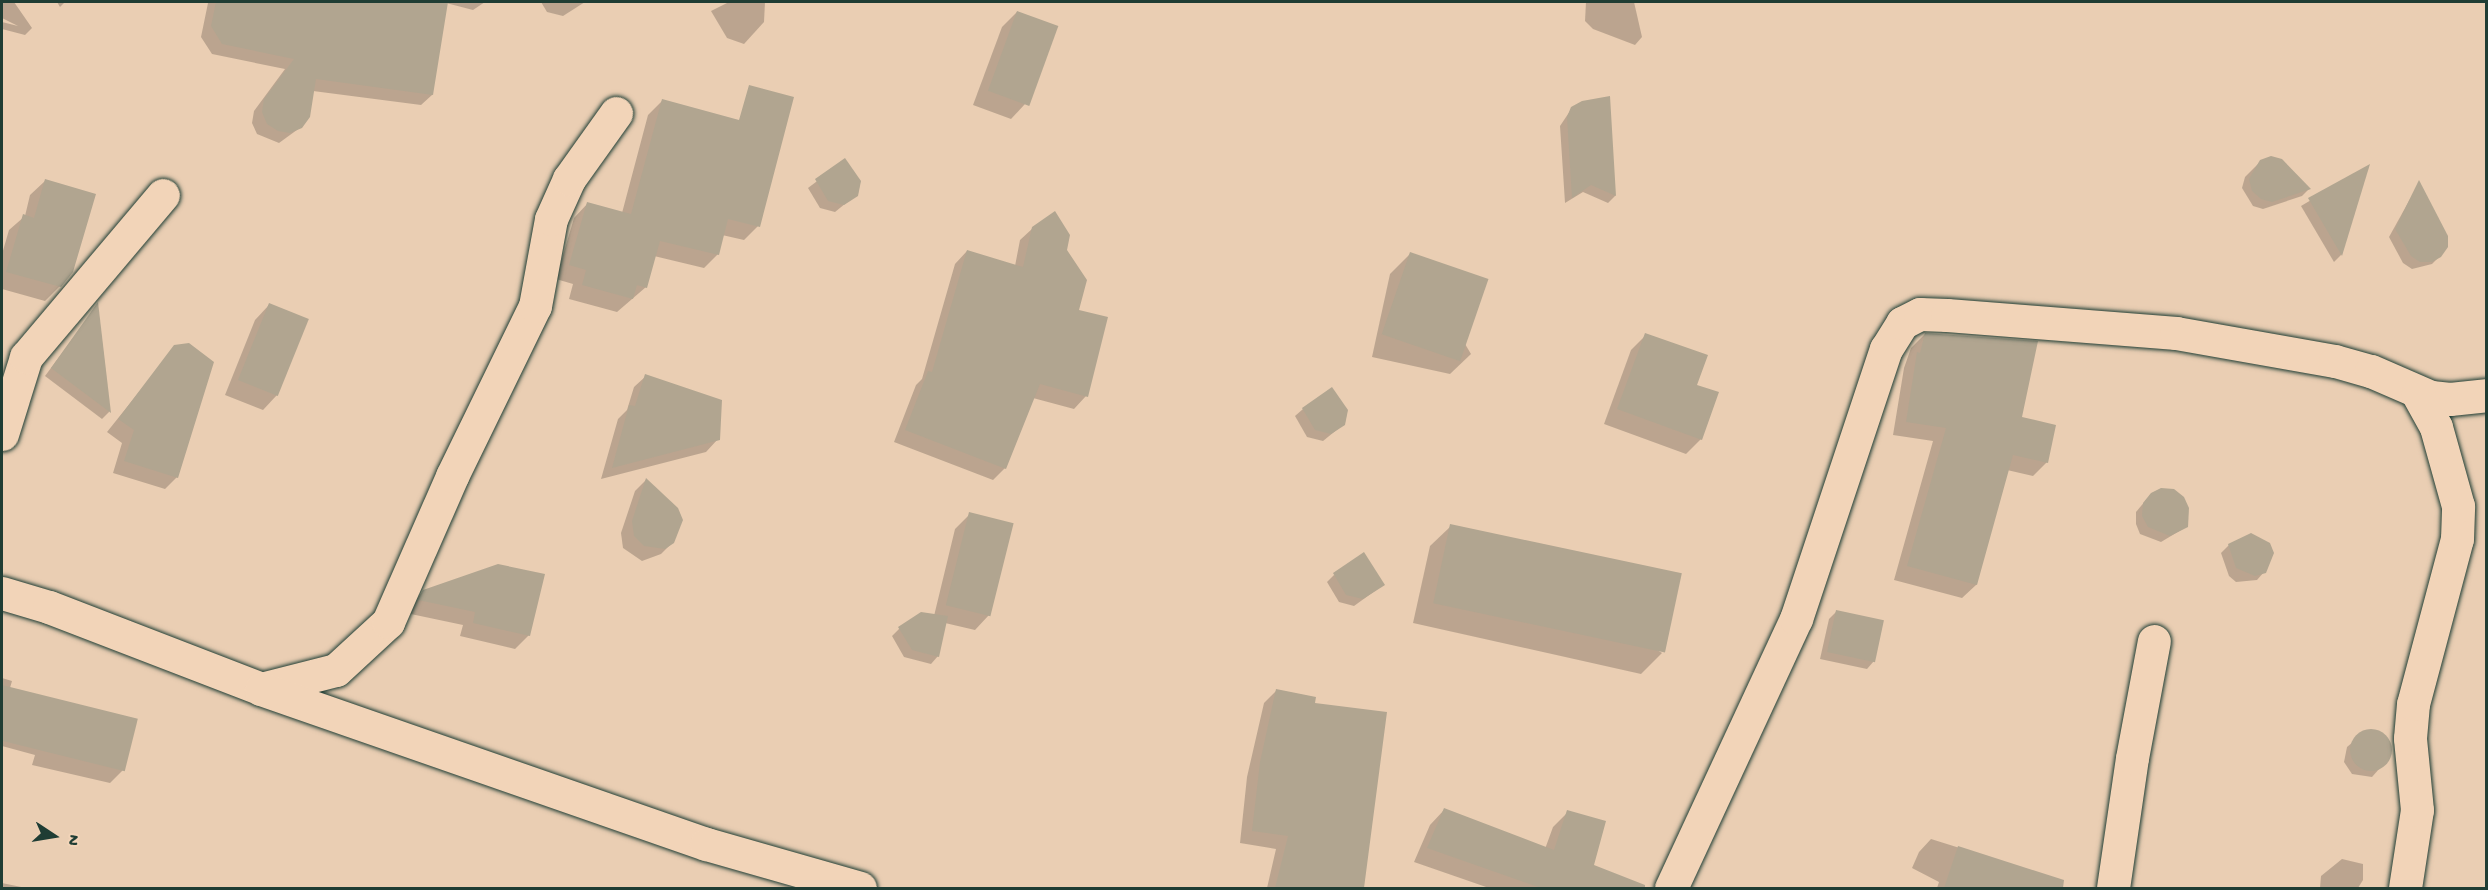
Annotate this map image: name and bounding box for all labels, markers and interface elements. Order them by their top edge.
north arrow [24,806,84,866]
text: N [62,833,82,847]

